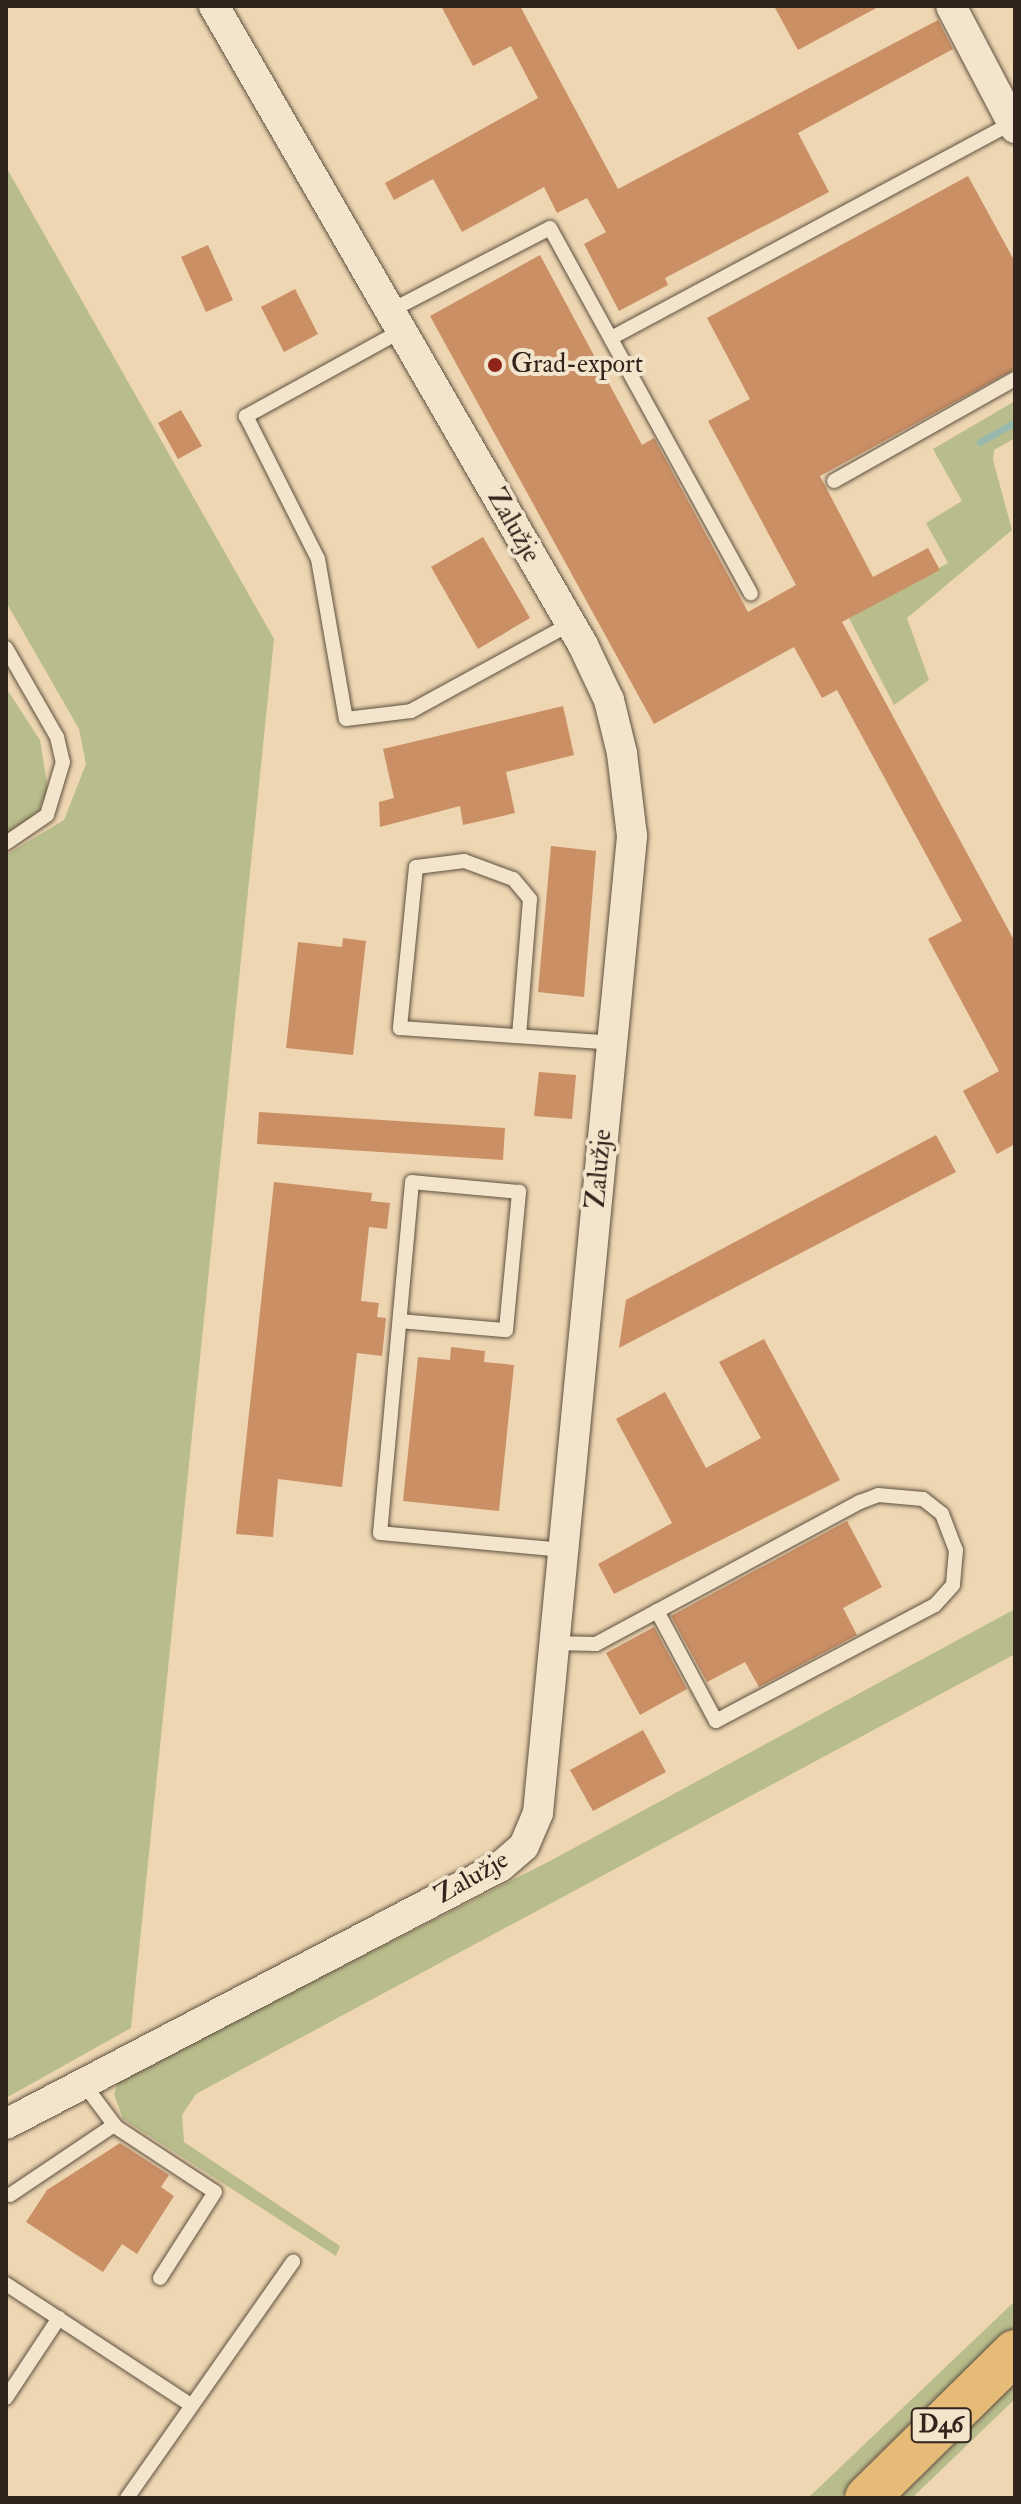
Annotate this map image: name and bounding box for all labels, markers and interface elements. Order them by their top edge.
place label: Grad-export [511,349,643,381]
marker: Grad-export [486,356,504,374]
street label: Zalužje [480,484,546,568]
street label: Zalužje [581,1128,619,1210]
street label: Zalužje [430,1845,514,1911]
road number: D46 [909,2405,973,2445]

